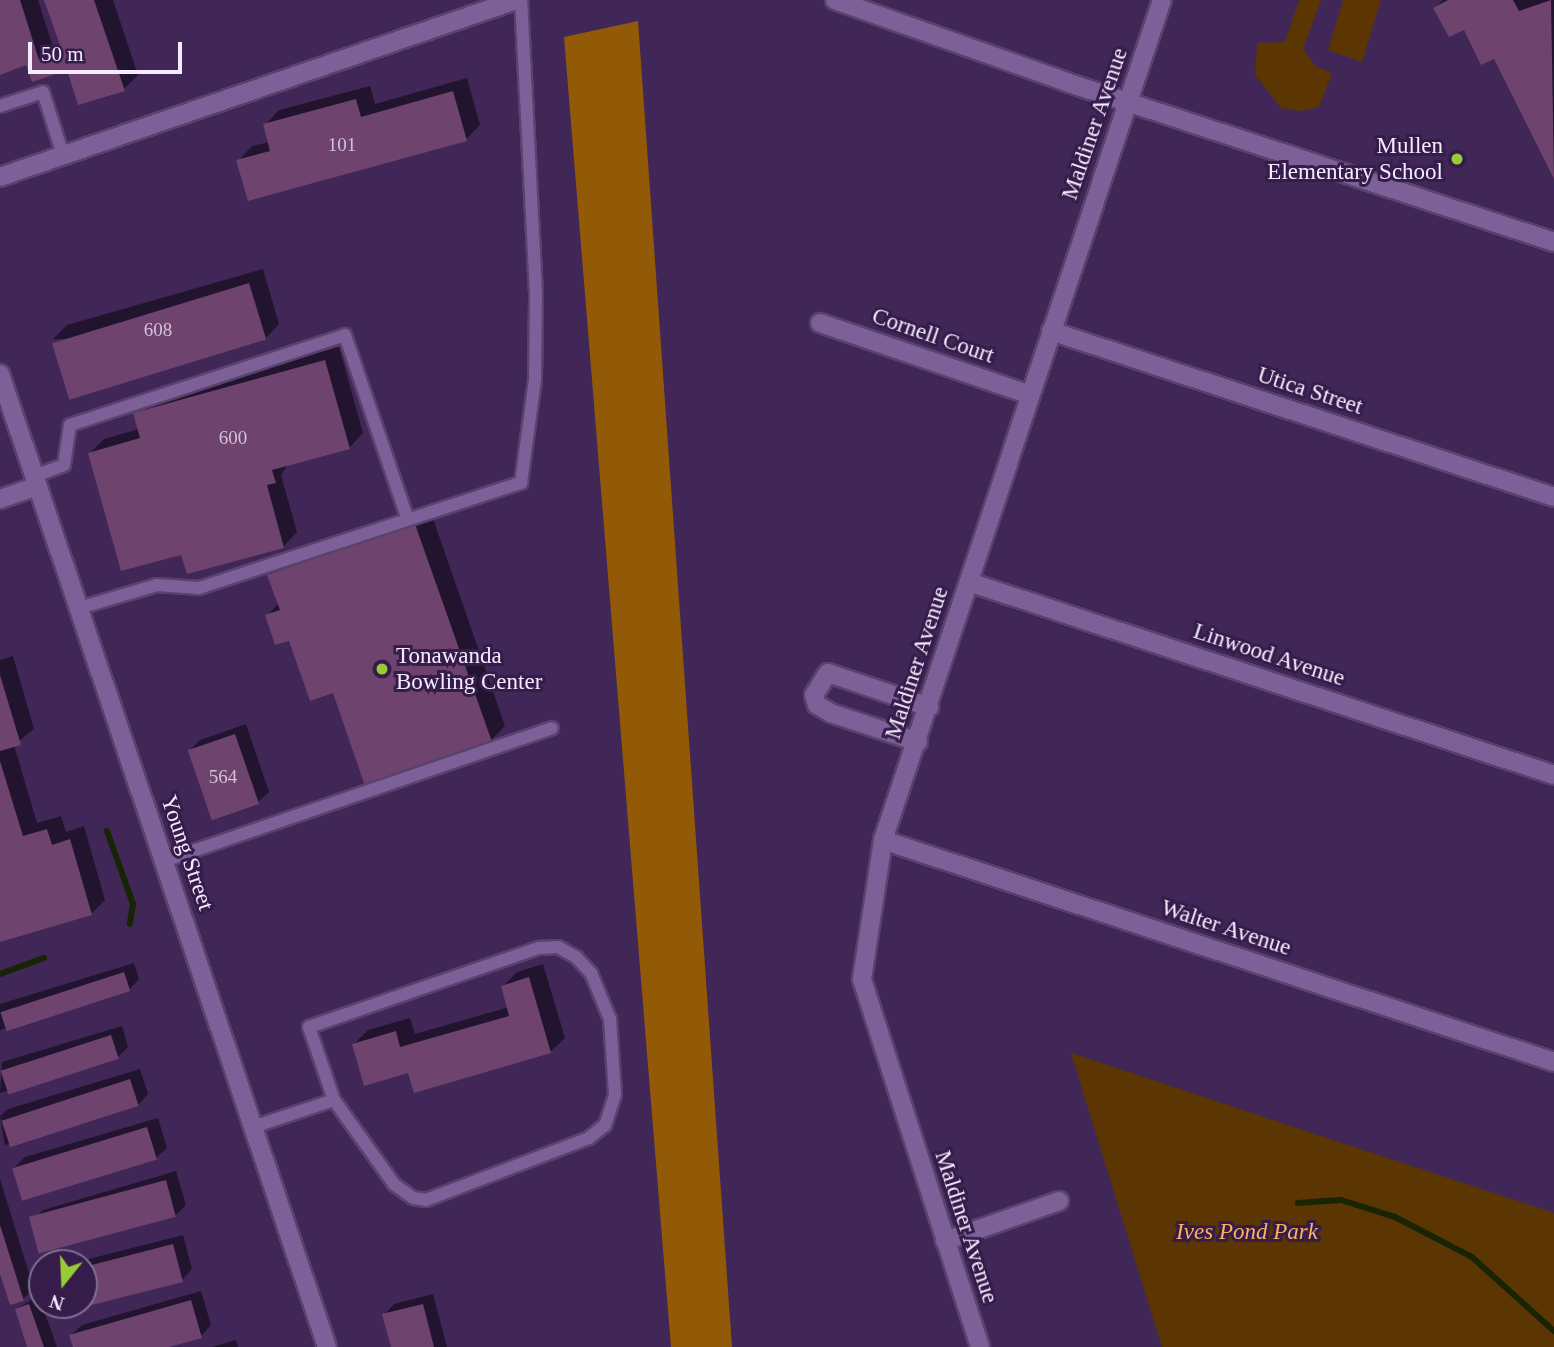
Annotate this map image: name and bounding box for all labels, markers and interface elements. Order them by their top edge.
scale bar [32,28,186,72]
text: 50 m [41,42,84,66]
street label: Maldiner Avenue [1056,44,1134,204]
place label: Mullen Elementary School [1267,132,1443,186]
house number: 101 [328,134,356,156]
marker: Mullen Elementary School [1449,151,1465,167]
street label: Cornell Court [868,302,998,370]
house number: 608 [144,319,172,341]
street label: Utica Street [1254,361,1366,421]
house number: 600 [219,427,247,449]
street label: Maldiner Avenue [879,583,955,743]
street label: Linwood Avenue [1189,617,1349,693]
place label: Tonawanda Bowling Center [396,642,542,696]
marker: Tonawanda Bowling Center [374,661,390,677]
house number: 564 [209,766,237,788]
street label: Young Street [154,792,220,914]
street label: Walter Avenue [1157,894,1295,962]
street label: Maldiner Avenue [928,1147,1004,1307]
park label: Ives Pond Park [1176,1218,1318,1246]
north arrow [28,1249,98,1319]
text: N [47,1290,67,1315]

